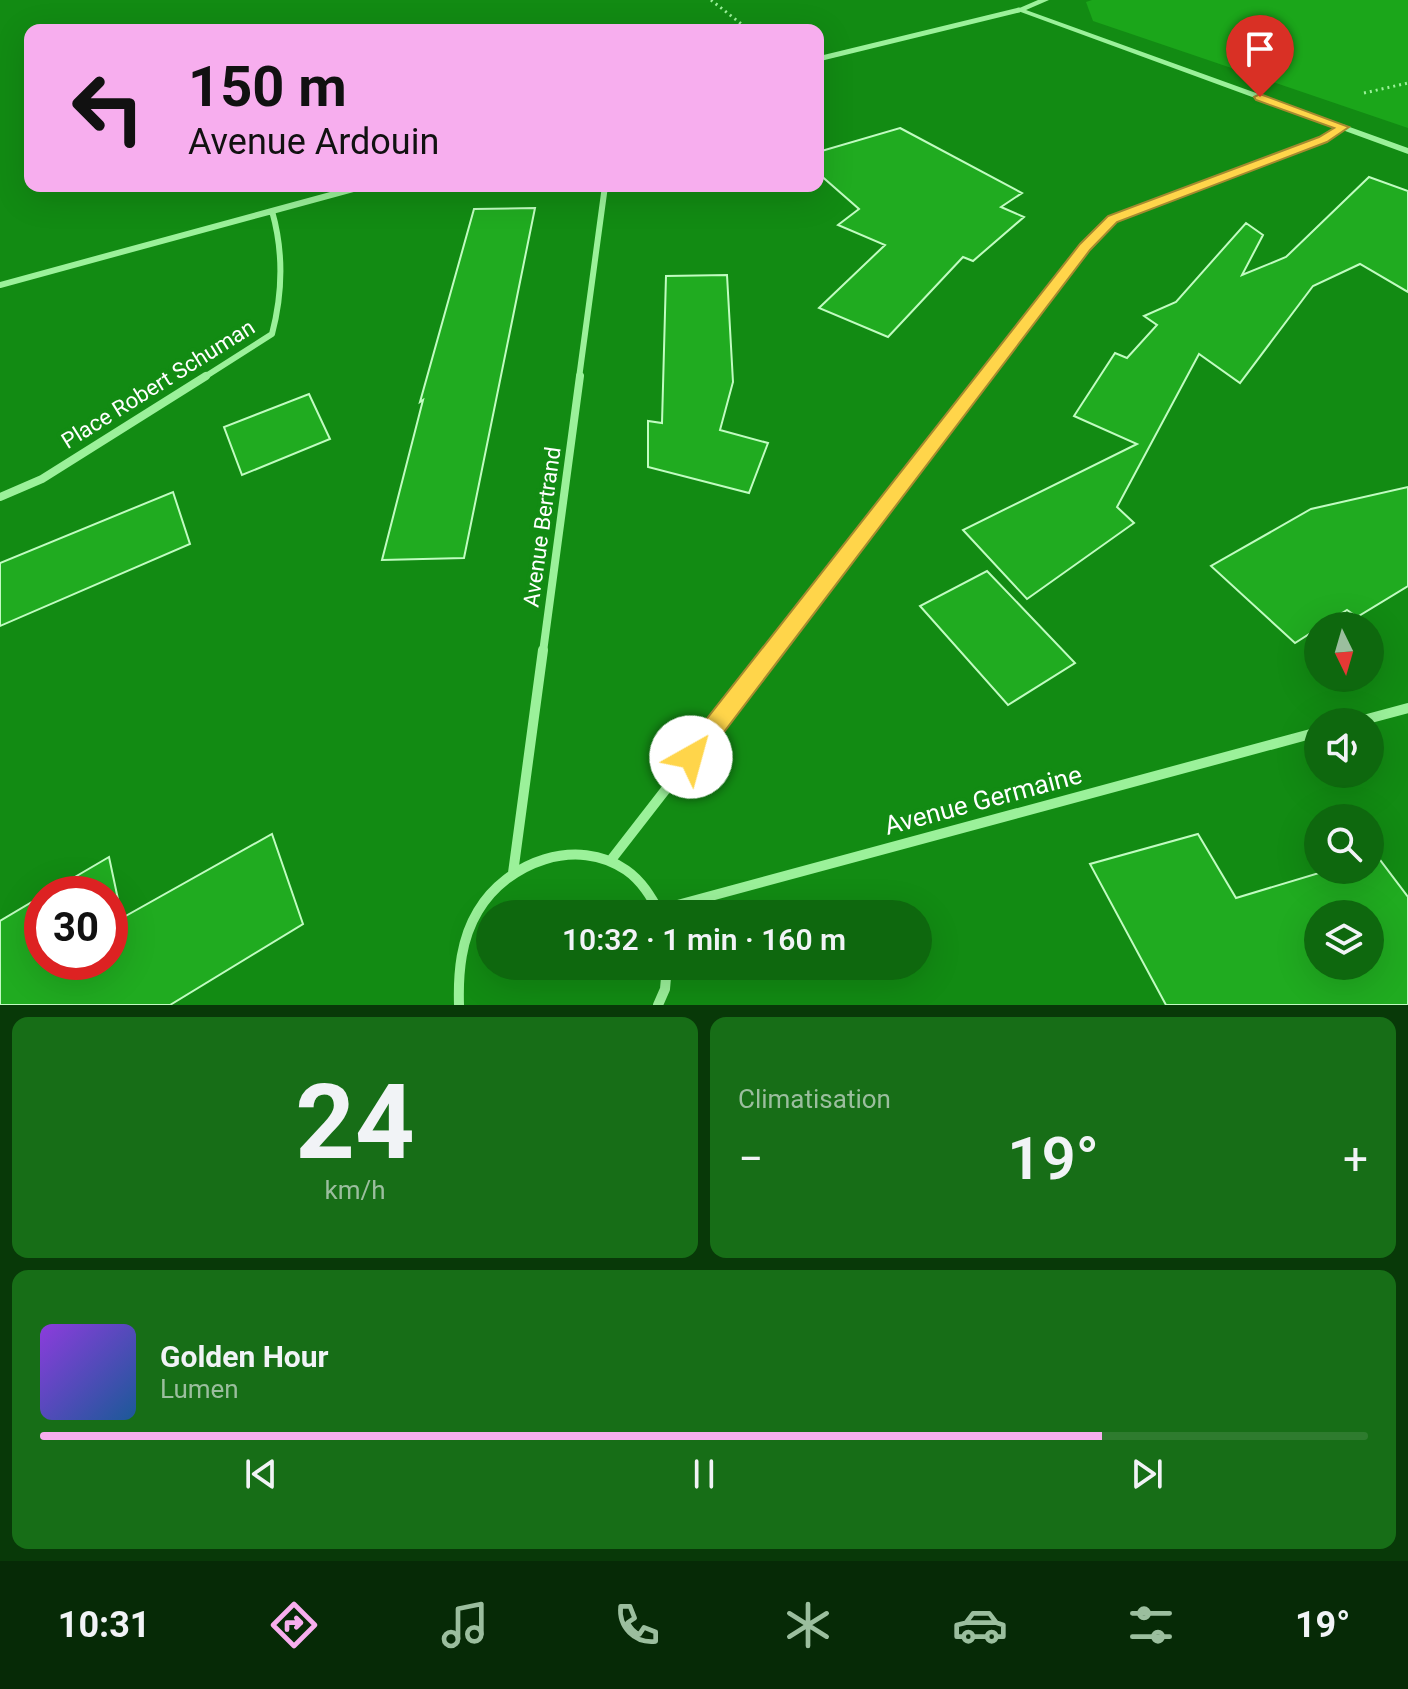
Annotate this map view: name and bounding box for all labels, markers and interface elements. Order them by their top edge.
pin [1226,15,1294,97]
icon: arrive [1238,27,1282,71]
text: 150 m [188,54,347,120]
icon: left [56,56,160,160]
text: Avenue Ardouin [188,121,439,163]
street label: Place Robert Schuman [57,314,259,454]
street label: Avenue Bertrand [518,445,566,609]
north arrow [1304,612,1384,692]
map controls [1304,612,1384,980]
button: sound [1304,708,1384,788]
position arrow [649,715,733,799]
street label: Avenue Germaine [881,759,1085,841]
button: search [1304,804,1384,884]
speed limit sign: 30 [24,876,128,980]
button: layers [1304,900,1384,980]
text: 10:32 · 1 min · 160 m [562,922,846,957]
text: 24 [295,1062,415,1183]
text: Climatisation [738,1084,891,1114]
text: 19° [1007,1123,1099,1194]
text: − [738,1133,763,1185]
text: + [1343,1133,1368,1185]
text: km/h [324,1175,386,1205]
text: Golden Hour [160,1339,329,1374]
text: Lumen [160,1374,239,1404]
icon: previous [239,1452,283,1496]
icon: pause [682,1452,726,1496]
icon: next [1125,1452,1169,1496]
icon: directions [266,1597,322,1653]
icon: music [437,1597,493,1653]
icon: phone [609,1597,665,1653]
icon: climate [780,1597,836,1653]
icon: car [952,1597,1008,1653]
icon: filters [1123,1597,1179,1653]
text: 10:31 [58,1604,151,1646]
text: 19° [1295,1604,1350,1646]

